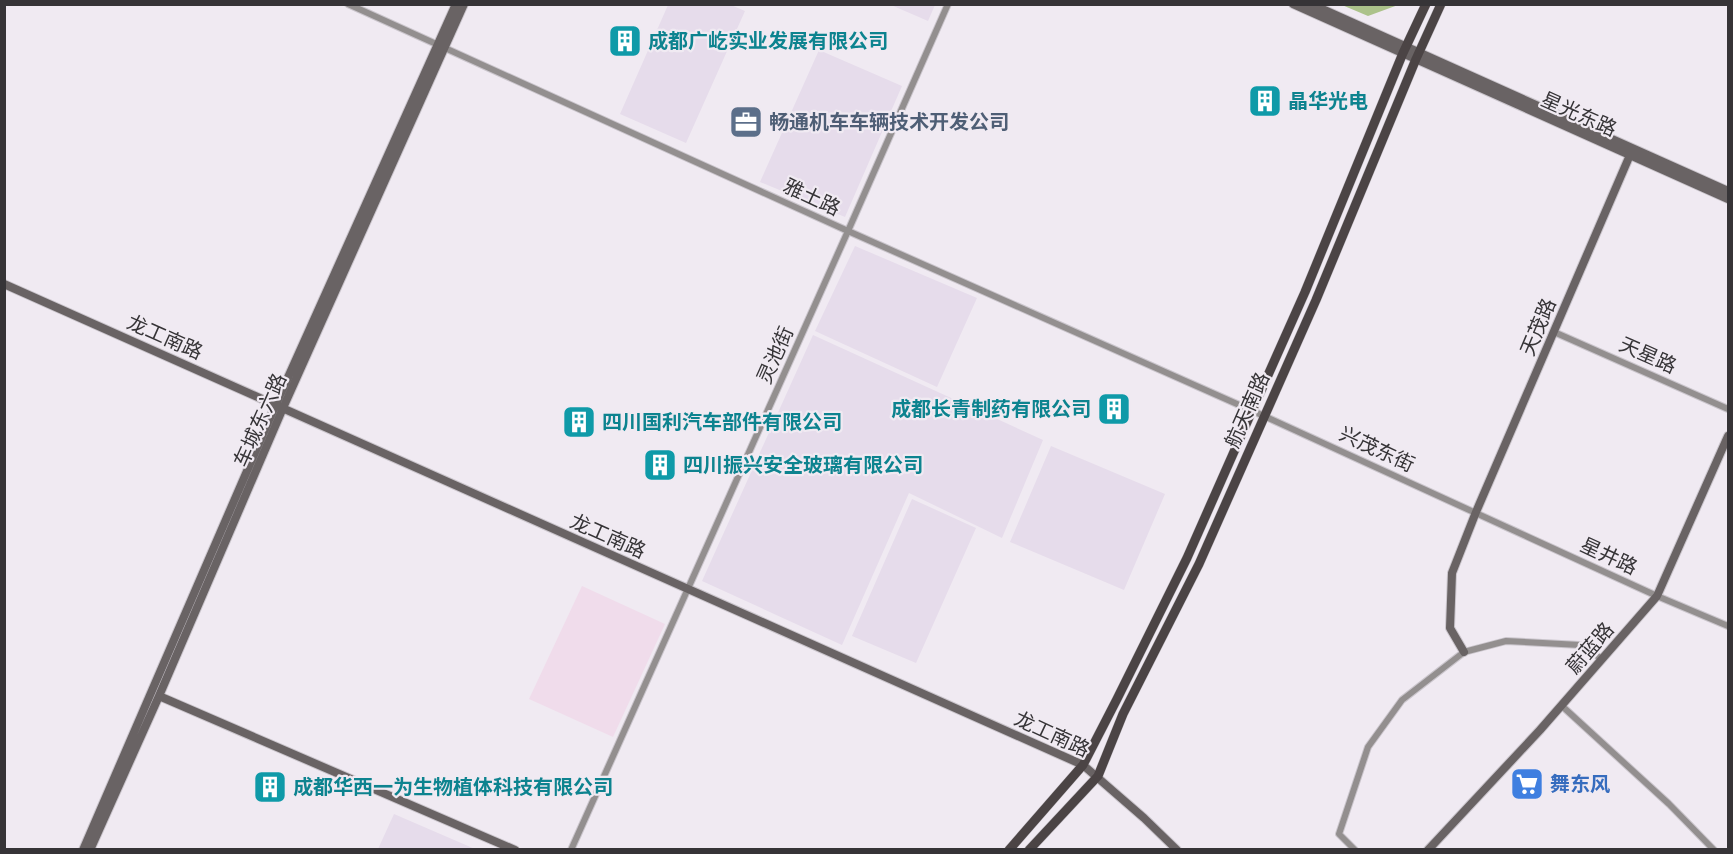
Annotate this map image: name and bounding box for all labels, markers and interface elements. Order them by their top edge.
building icon: 成都广屹实业发展有限公司 [607,23,643,59]
place label: 成都广屹实业发展有限公司 [648,27,888,55]
building icon: 晶华光电 [1247,83,1283,119]
street label: 星光东路 [1537,85,1621,143]
place label: 晶华光电 [1288,87,1368,115]
office icon: 畅通机车车辆技术开发公司 [728,104,764,140]
place label: 畅通机车车辆技术开发公司 [769,108,1009,136]
street label: 雅土路 [779,172,845,222]
street label: 天茂路 [1513,294,1563,360]
street label: 龙工南路 [123,308,207,366]
street label: 灵池街 [750,322,800,388]
street label: 天星路 [1615,330,1681,380]
street label: 航天南路 [1218,368,1276,452]
street label: 车城东六路 [227,369,293,471]
building icon: 成都长青制药有限公司 [1096,391,1132,427]
place label: 成都长青制药有限公司 [891,395,1091,423]
building icon: 四川国利汽车部件有限公司 [561,404,597,440]
place label: 四川国利汽车部件有限公司 [602,408,842,436]
street label: 兴茂东街 [1335,419,1419,479]
building icon: 四川振兴安全玻璃有限公司 [642,447,678,483]
place label: 四川振兴安全玻璃有限公司 [683,451,923,479]
street label: 龙工南路 [566,507,650,565]
street label: 星井路 [1576,531,1642,581]
street label: 蔚蓝路 [1560,616,1620,680]
street label: 龙工南路 [1010,704,1094,764]
supermarket icon: 舞东风 [1509,766,1545,802]
building icon: 成都华西一为生物植体科技有限公司 [252,769,288,805]
place label: 舞东风 [1550,770,1610,798]
place label: 成都华西一为生物植体科技有限公司 [293,773,613,801]

